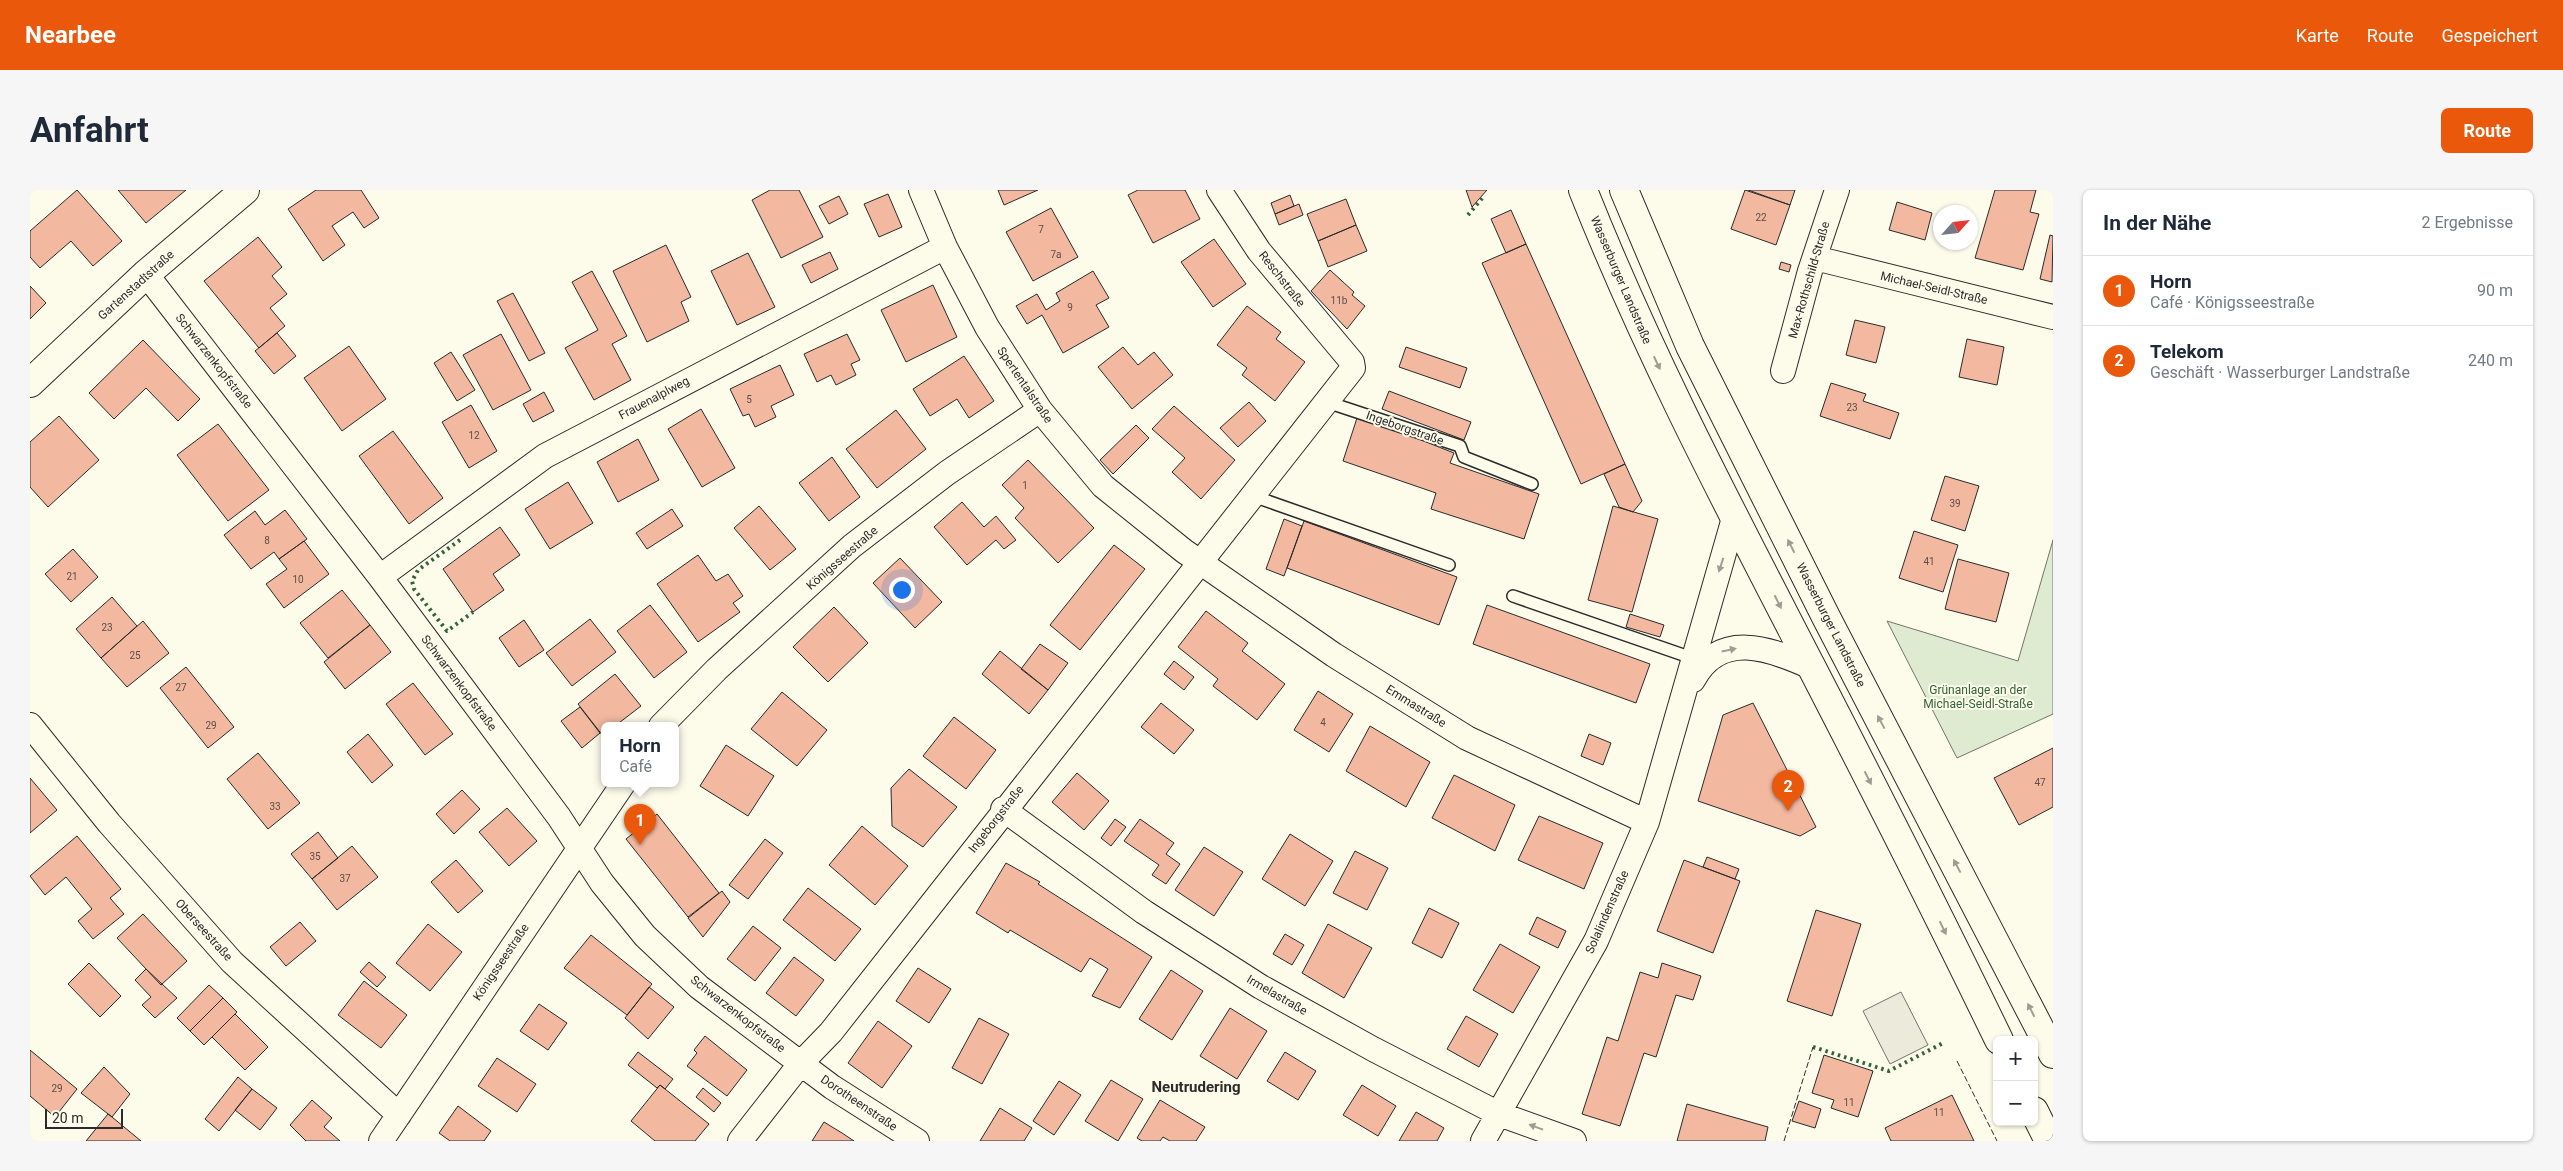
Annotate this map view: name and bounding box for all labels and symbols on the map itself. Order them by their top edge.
north arrow [1933,205,1978,250]
house number: 22 [1755,212,1767,223]
street label: Wasserburger Landstraße [1588,214,1654,346]
street label: Max-Rothschild-Straße [1786,220,1832,340]
house number: 7 [1038,224,1044,235]
street label: Gartenstadtstraße [95,247,177,323]
street label: Reschstraße [1256,248,1308,310]
house number: 7a [1050,249,1062,260]
street label: Michael-Seidl-Straße [1879,269,1989,307]
house number: 11b [1331,295,1348,306]
house number: 9 [1067,302,1073,313]
street label: Schwarzenkopfstraße [173,311,255,411]
street label: Spertentalstraße [994,344,1056,426]
one-way arrow [1654,356,1662,370]
street label: Frauenalplweg [616,374,692,422]
house number: 5 [746,394,752,405]
house number: 23 [1846,402,1858,413]
street label: Ingeborgstraße [1364,408,1446,448]
house number: 12 [468,430,480,441]
house number: 1 [1022,480,1028,491]
house number: 39 [1949,498,1961,509]
street label: Königsseestraße [804,523,880,593]
house number: 8 [264,535,270,546]
one-way arrow [1787,539,1795,554]
house number: 41 [1923,556,1935,567]
one-way arrow [1717,558,1725,573]
street label: Wasserburger Landstraße [1794,561,1868,689]
house number: 21 [66,571,78,582]
house number: 10 [292,574,304,585]
your location [889,577,915,603]
one-way arrow [1774,595,1782,609]
house number: 23 [101,622,113,633]
street label: Schwarzenkopfstraße [418,632,500,734]
one-way arrow [1722,646,1737,654]
house number: 25 [129,650,141,661]
house number: 27 [175,682,187,693]
street label: Emmastraße [1383,682,1449,730]
park label: Grünanlage an der Michael-Seidl-Straße [1923,683,2033,711]
one-way arrow [1877,715,1885,729]
house number: 4 [1320,717,1326,728]
house number: 29 [205,720,217,731]
pin: 2 [1772,770,1804,811]
one-way arrow [1864,771,1872,785]
house number: 47 [2034,777,2046,788]
street label: Ingeborgstraße [965,783,1027,855]
house number: 33 [269,801,281,812]
pin: 1 [624,804,656,845]
house number: 35 [309,851,321,862]
one-way arrow [1953,859,1961,873]
street label: Solalindenstraße [1582,868,1632,956]
house number: 37 [339,873,351,884]
street label: Oberseestraße [173,896,235,964]
street label: Königsseestraße [470,921,532,1003]
one-way arrow [1939,921,1947,935]
street label: Irmelastraße [1244,972,1310,1018]
street label: Schwarzenkopfstraße [688,973,788,1055]
one-way arrow [2027,1003,2035,1018]
street label: Dorotheenstraße [818,1072,900,1134]
district label: Neutrudering [1151,1078,1241,1096]
house number: 29 [51,1083,63,1094]
house number: 11 [1843,1097,1855,1108]
scale bar [45,1106,122,1129]
house number: 11 [1933,1107,1945,1118]
one-way arrow [1529,1123,1544,1130]

